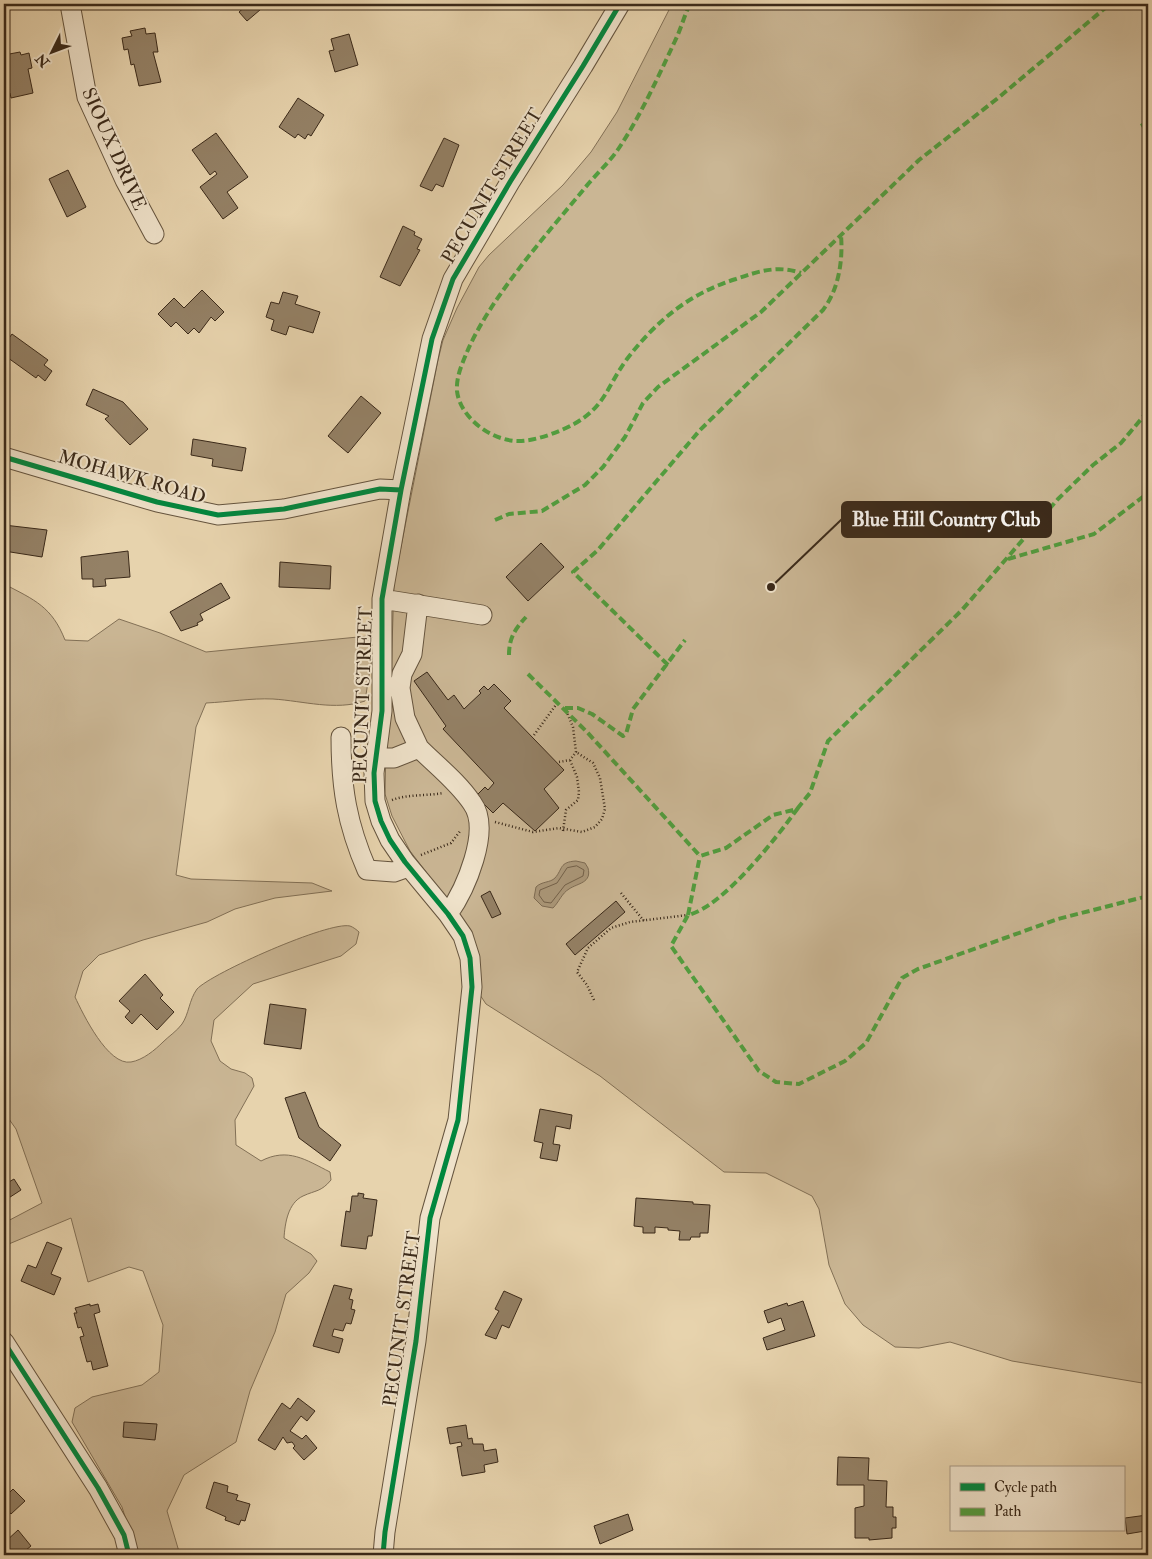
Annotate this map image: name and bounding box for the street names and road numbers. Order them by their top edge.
street label: SIOUX DRIVE [76,84,152,214]
street label: PECUNIT STREET [436,104,548,268]
street label: MOHAWK ROAD [55,444,209,510]
street label: PECUNIT STREET [348,606,378,784]
street label: PECUNIT STREET [378,1230,426,1408]

